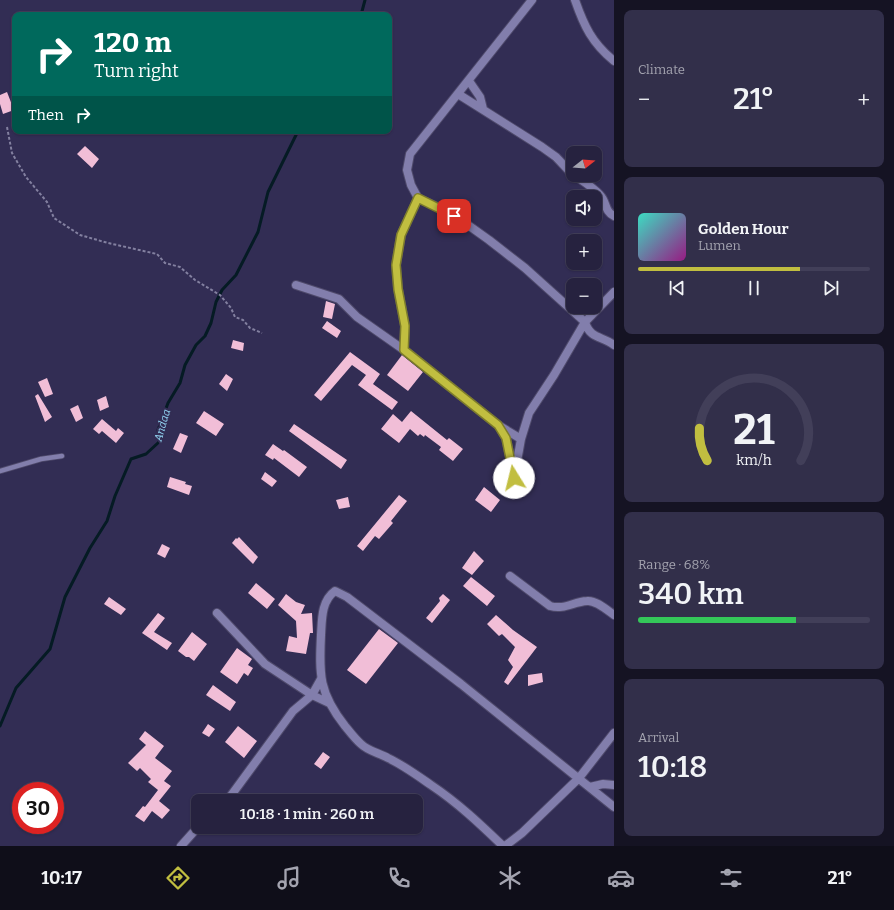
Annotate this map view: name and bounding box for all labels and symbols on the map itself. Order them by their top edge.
north arrow [566,146,602,182]
pin [437,199,471,233]
water label: Andaa [151,407,173,444]
position arrow [493,457,535,499]
speed limit sign: 30 [12,782,64,834]

